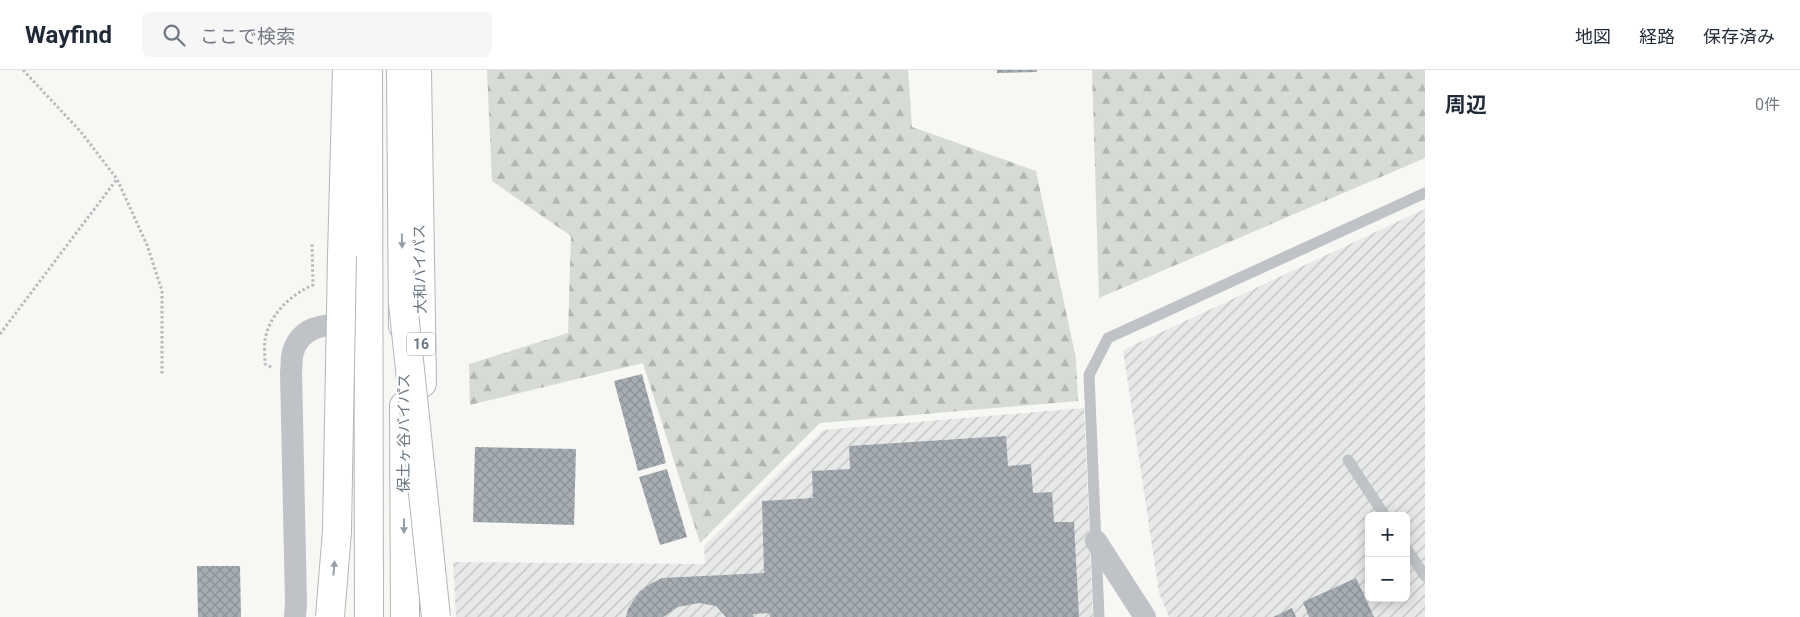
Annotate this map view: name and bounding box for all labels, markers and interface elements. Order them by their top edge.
search box [142,12,492,57]
text: Wayfind [25,21,112,49]
icon: search [160,21,188,49]
text: ここで検索 [200,25,295,48]
text: 地図 [1575,26,1611,47]
text: 経路 [1639,26,1675,47]
text: 保存済み [1703,26,1775,47]
text: 周辺 [1445,93,1487,117]
text: 0件 [1755,95,1780,114]
street label: 大和バイパス [410,224,430,314]
one-way arrow [398,233,406,249]
road number: 16 [407,332,435,356]
street label: 保土ヶ谷バイパス [395,373,413,493]
map controls [1365,512,1410,602]
button: + [1365,512,1410,557]
one-way arrow [400,518,408,534]
button: − [1365,557,1410,602]
one-way arrow [330,560,338,576]

